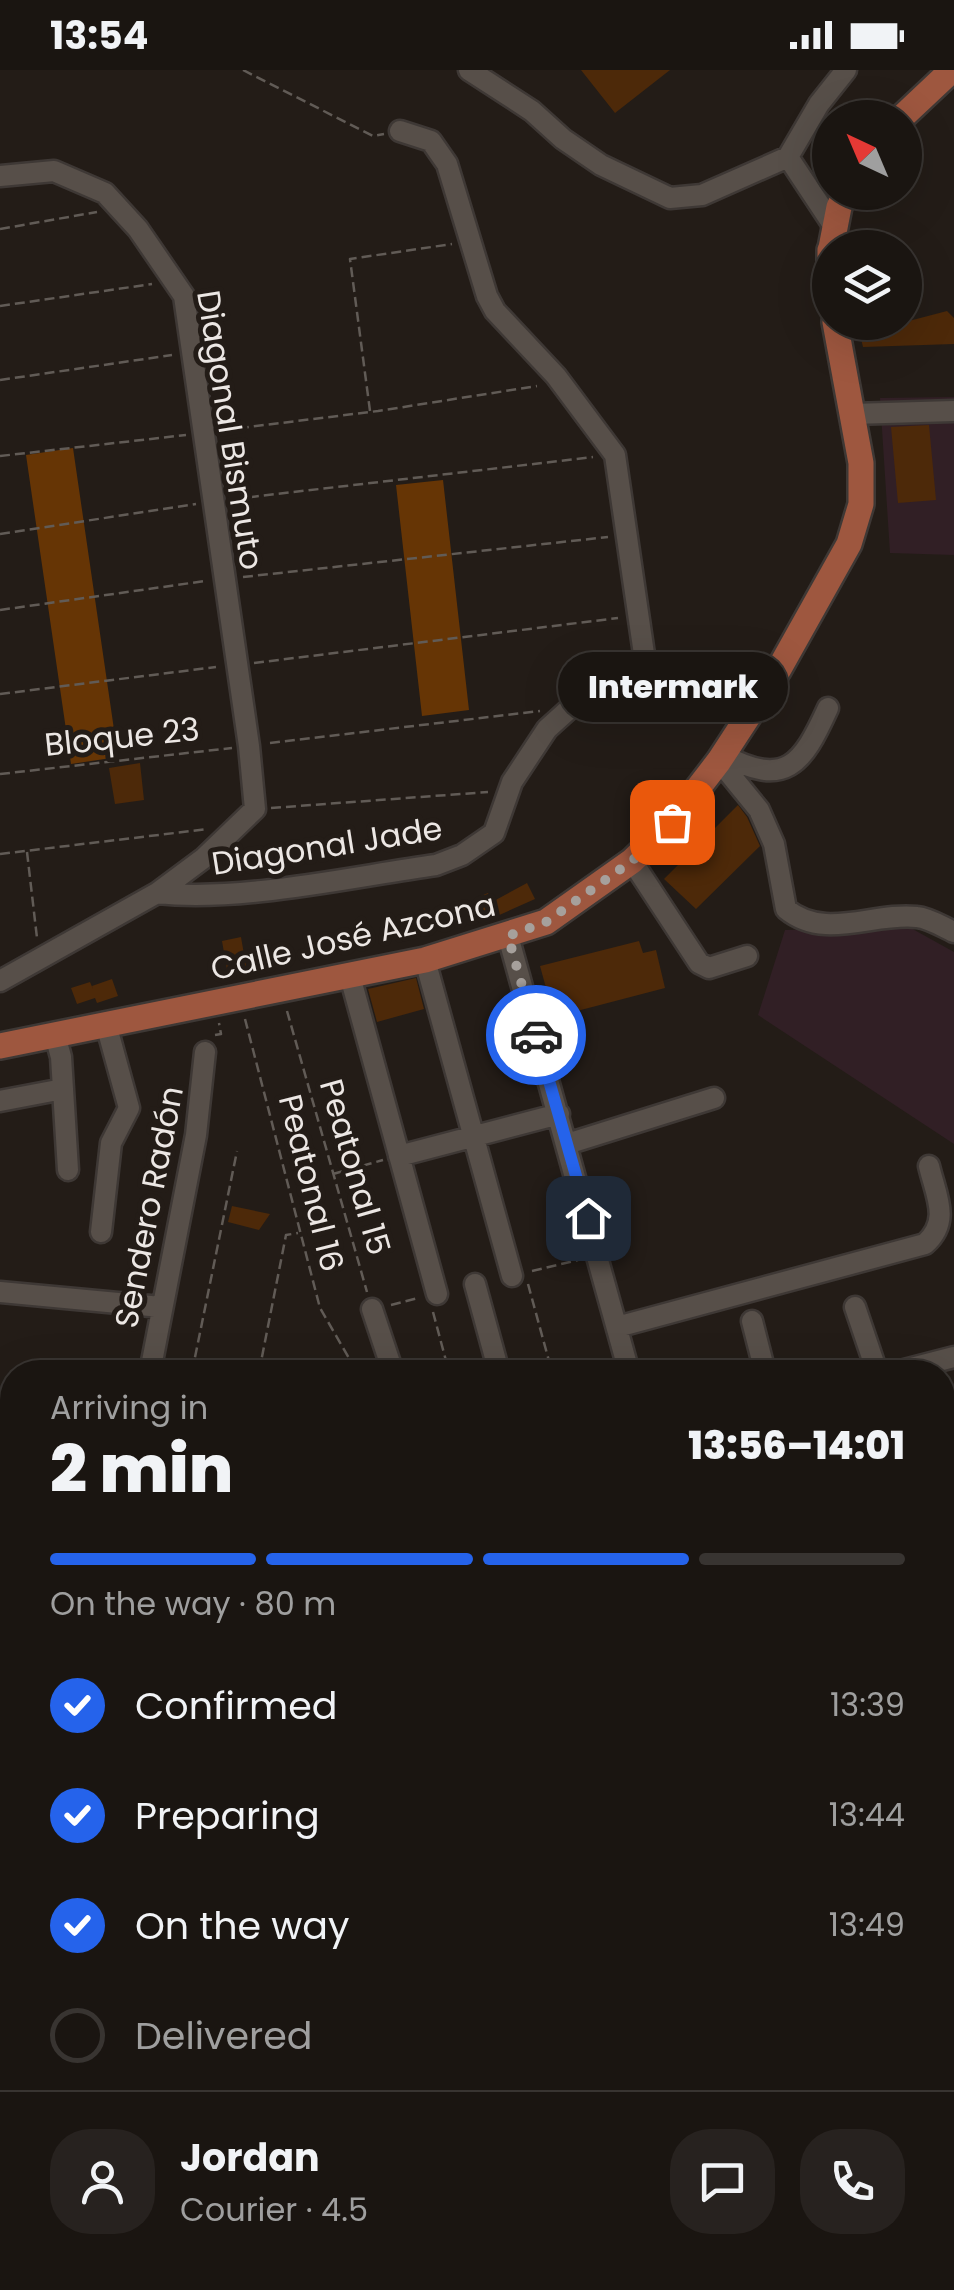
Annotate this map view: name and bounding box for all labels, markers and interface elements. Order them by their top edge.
text: 13:54 [50,9,149,62]
north arrow [812,100,922,210]
map controls [812,100,922,340]
button: layers [812,230,922,340]
street label: Diagonal Bismuto [186,287,275,573]
callout: Intermark [557,652,787,722]
text: Intermark [588,664,758,709]
street label: Bloque 23 [42,706,202,767]
pin [630,780,715,865]
icon: bag [645,795,700,850]
street label: Diagonal Jade [208,805,445,886]
street label: Calle José Azcona [206,882,500,991]
courier [486,985,586,1085]
icon: car [509,1008,564,1063]
street label: Peatonal 15 [309,1074,402,1260]
street label: Sendero Radón [103,1082,194,1332]
street label: Peatonal 16 [268,1090,355,1276]
pin [546,1176,631,1261]
icon: home [561,1191,616,1246]
text: Arriving in [50,1385,208,1430]
text: 13:56–14:01 [688,1419,905,1472]
text: 2 min [50,1424,233,1515]
text: On the way · 80 m [50,1581,336,1626]
icon: check [50,1678,105,1733]
text: Confirmed [135,1679,337,1732]
text: 13:39 [830,1682,905,1727]
icon: check [50,1788,105,1843]
text: Preparing [135,1789,320,1842]
text: 13:44 [829,1792,905,1837]
icon: check [50,1898,105,1953]
text: On the way [135,1899,349,1952]
text: 13:49 [829,1902,905,1947]
text: Delivered [135,2009,312,2062]
button: person [50,2129,155,2234]
button: chat [670,2129,775,2234]
button: phone [800,2129,905,2234]
text: Jordan [180,2131,320,2184]
text: Courier · 4.5 [180,2187,368,2232]

